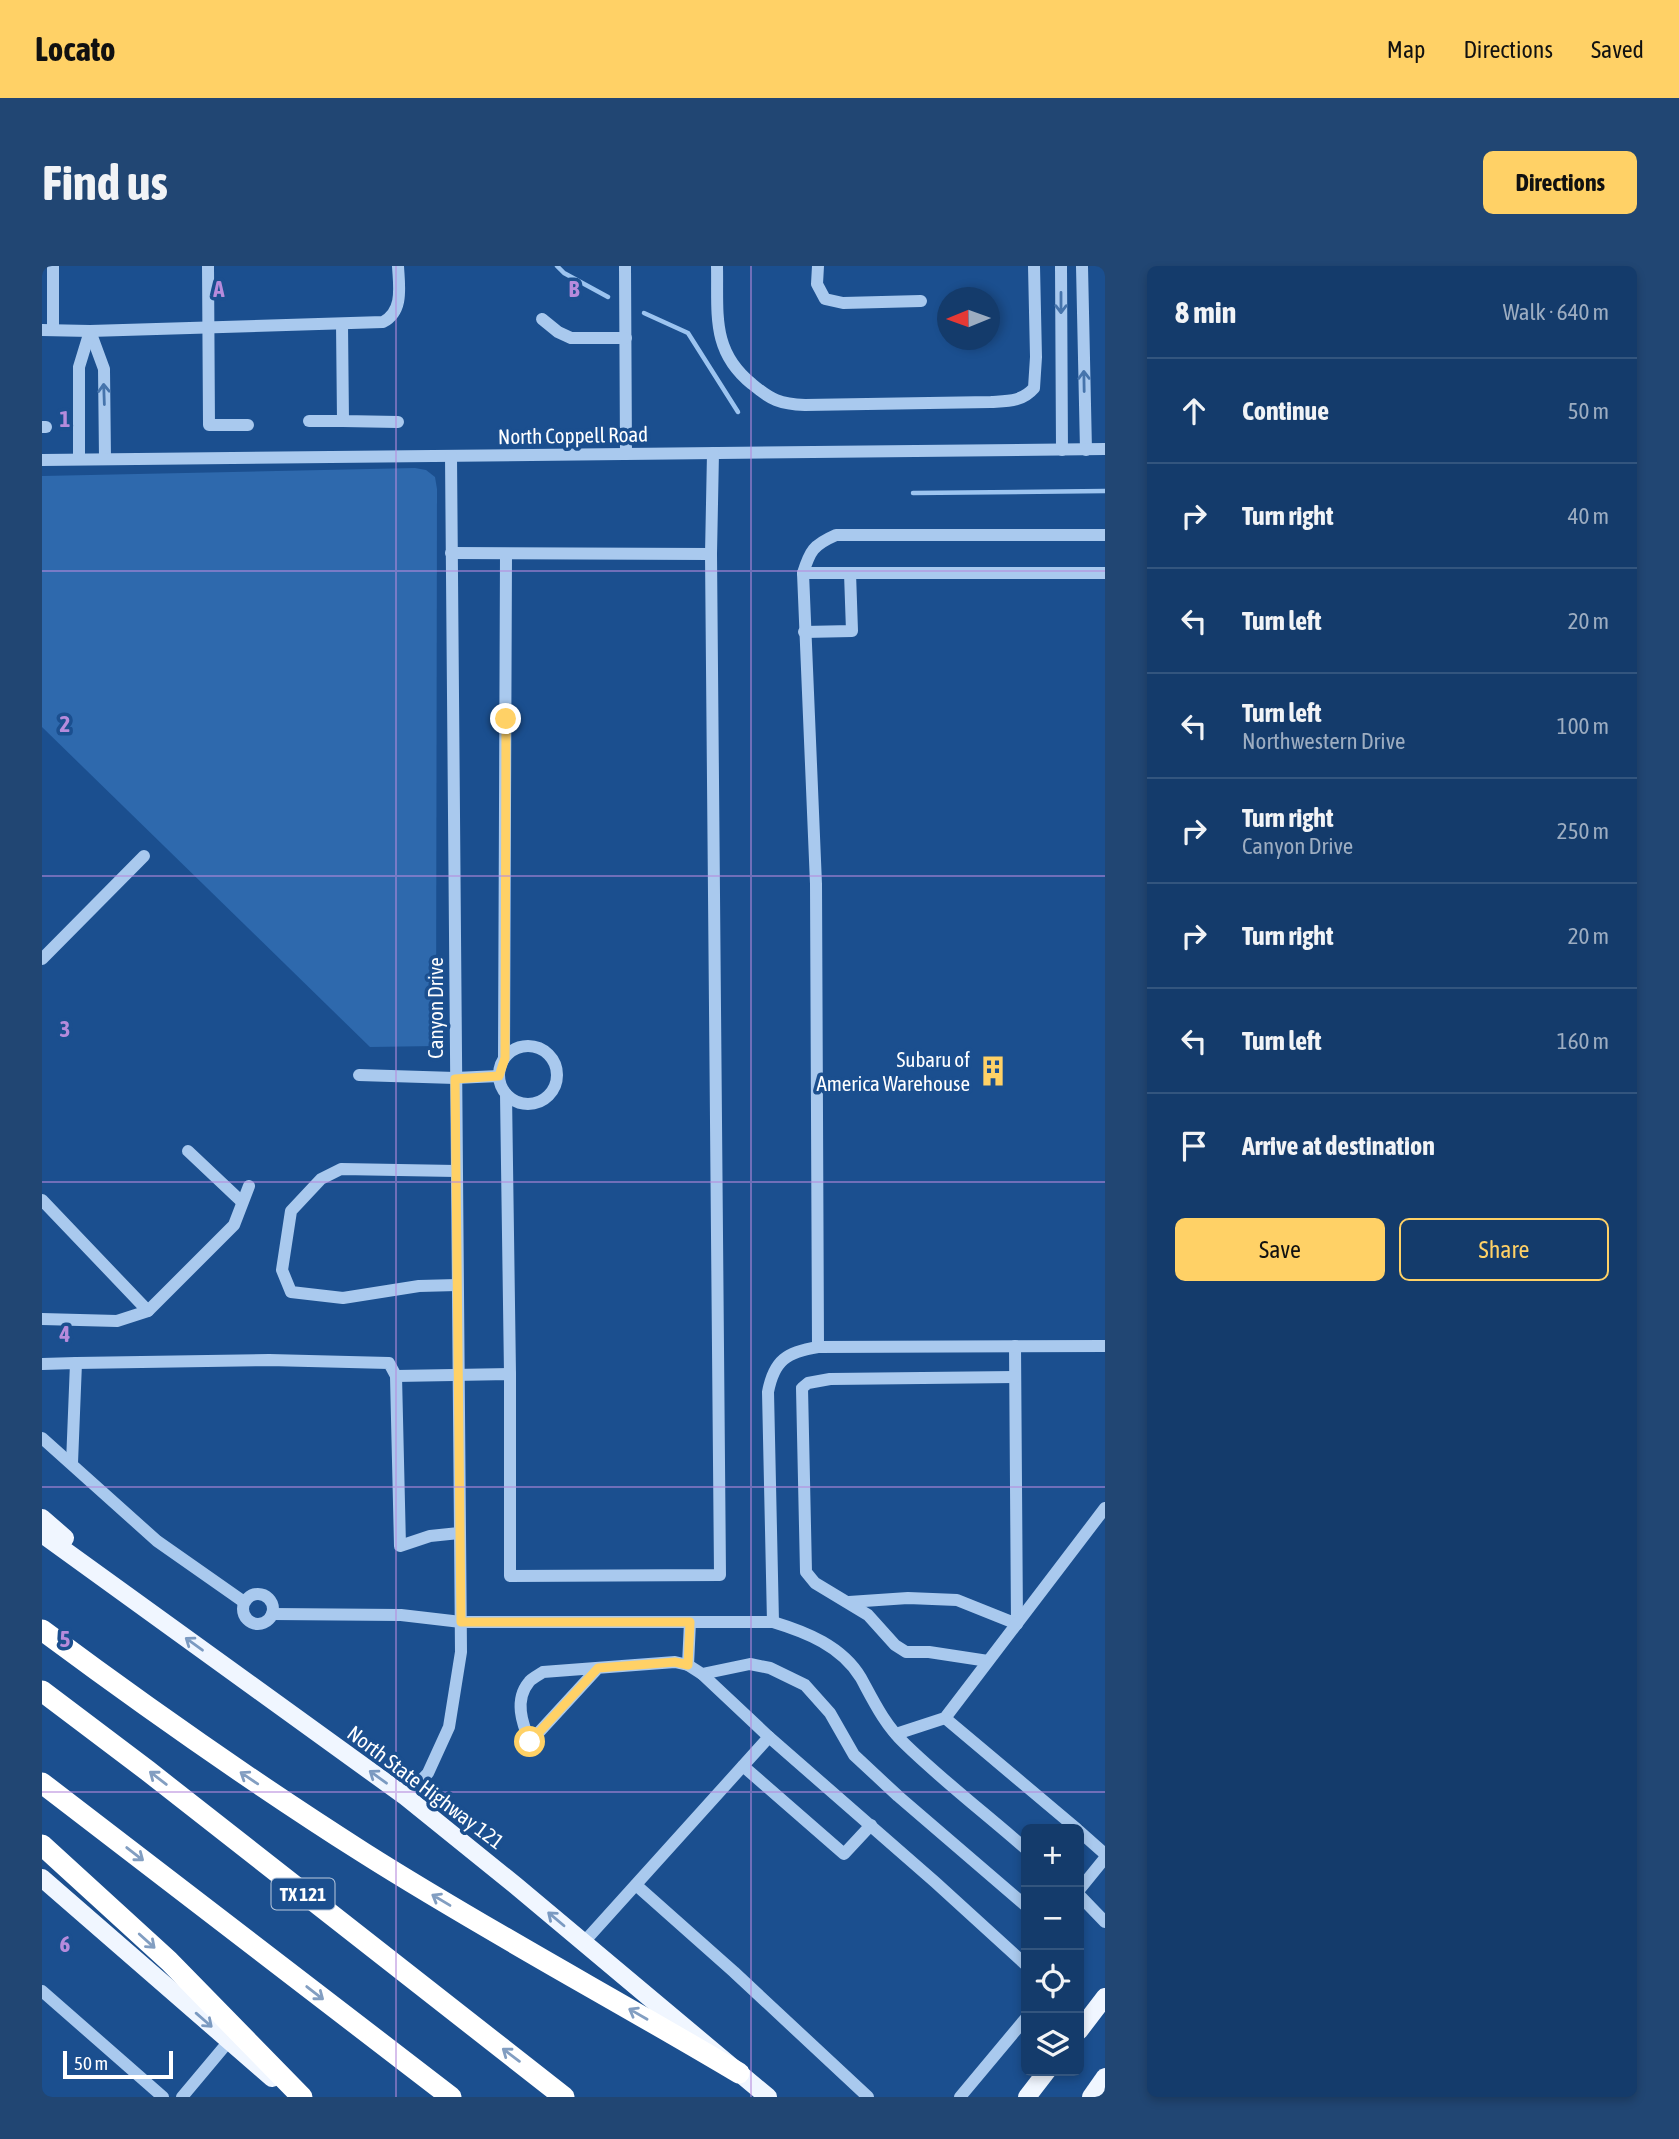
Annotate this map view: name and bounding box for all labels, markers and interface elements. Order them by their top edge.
text: Locato [35,30,116,68]
text: Map [1387,36,1425,63]
text: Directions [1463,36,1553,63]
text: Saved [1591,36,1644,63]
button: Directions [1483,151,1637,214]
text: Find us [42,154,168,210]
text: A [212,276,225,302]
text: B [569,276,580,302]
north arrow [937,287,1000,350]
one-way arrow [1054,292,1068,315]
text: 8 min [1175,295,1236,329]
text: Walk · 640 m [1503,299,1609,325]
one-way arrow [1078,370,1091,393]
one-way arrow [98,383,111,406]
icon: ahead [1175,392,1213,430]
text: Continue [1242,396,1329,426]
text: 50 m [1568,398,1609,424]
text: 1 [60,406,71,432]
street label: North Coppell Road [498,422,648,448]
icon: right [1175,497,1213,535]
text: Turn right [1242,501,1333,531]
text: 40 m [1568,503,1609,529]
icon: left [1175,602,1213,640]
text: Turn left [1242,606,1322,636]
text: 20 m [1568,608,1609,634]
text: Turn left [1242,698,1322,728]
route end [490,703,521,734]
icon: left [1175,707,1213,745]
text: 2 [60,711,70,737]
text: 100 m [1557,713,1609,739]
text: Northwestern Drive [1242,728,1405,754]
text: Turn right [1242,803,1333,833]
icon: right [1175,812,1213,850]
text: 250 m [1557,818,1609,844]
text: Canyon Drive [1242,833,1353,859]
icon: right [1175,917,1213,955]
text: Turn right [1242,921,1333,951]
text: 20 m [1568,923,1609,949]
street label: Canyon Drive [423,957,447,1059]
text: 3 [60,1016,70,1042]
icon: left [1175,1022,1213,1060]
text: Turn left [1242,1026,1322,1056]
text: 160 m [1557,1028,1609,1054]
place label: Subaru of America Warehouse [816,1047,970,1095]
building icon: Subaru of America Warehouse [976,1054,1010,1088]
icon: arrive [1175,1127,1213,1165]
text: Arrive at destination [1242,1131,1435,1161]
button: Save [1175,1218,1385,1281]
button: Share [1399,1218,1609,1281]
text: 4 [59,1321,71,1347]
text: 5 [60,1626,71,1652]
one-way arrow [185,1636,203,1651]
street label: North State Highway 121 [343,1720,509,1854]
route start [514,1726,545,1757]
one-way arrow [369,1770,388,1784]
one-way arrow [149,1771,168,1786]
one-way arrow [240,1771,259,1785]
map controls [1021,1824,1084,2076]
button: + [1021,1824,1084,1887]
one-way arrow [125,1847,144,1862]
road number: TX 121 [272,1878,334,1910]
button: − [1021,1887,1084,1950]
one-way arrow [432,1893,452,1907]
one-way arrow [547,1911,565,1927]
text: 6 [60,1931,71,1957]
one-way arrow [138,1932,155,1949]
button: locate [1021,1950,1084,2013]
one-way arrow [306,1985,325,2000]
one-way arrow [628,2006,648,2020]
one-way arrow [195,2012,213,2028]
button: layers [1021,2013,1084,2076]
one-way arrow [502,2047,520,2062]
scale bar [63,2048,173,2080]
text: 50 m [74,2052,108,2074]

